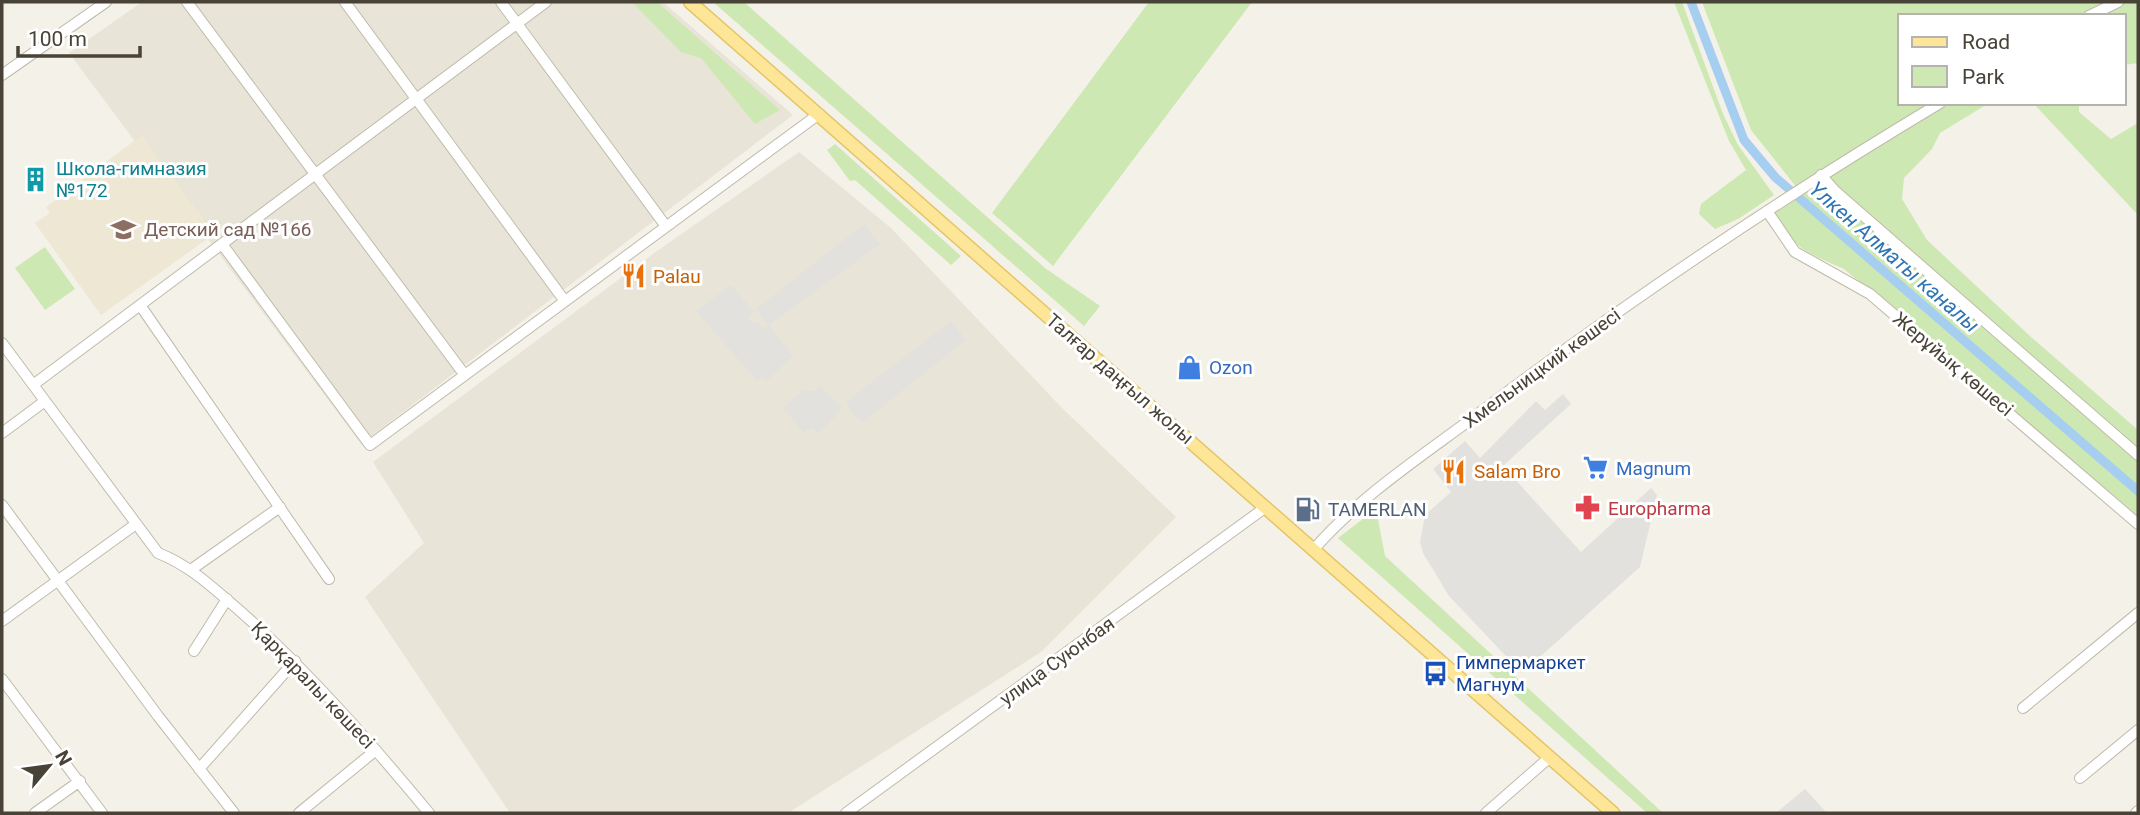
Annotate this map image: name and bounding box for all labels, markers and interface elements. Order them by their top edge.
scale bar [18,14,140,58]
legend [1898,14,2126,105]
text: 100 m [28,27,87,51]
text: Road [1962,30,2010,54]
text: Park [1962,65,2005,89]
place label: Школа-гимназия №172 [56,157,207,202]
building icon: Школа-гимназия №172 [22,165,50,193]
water label: Үлкен Алматы каналы [1804,177,1984,337]
school or university icon: Детский сад №166 [110,215,138,243]
place label: Детский сад №166 [144,218,312,241]
restaurant icon: Palau [619,262,647,290]
place label: Palau [653,265,701,288]
street label: Хмельницкий көшесі [1459,303,1625,433]
street label: Жерұйық көшесі [1888,307,2018,421]
street label: Талғар даңғыл жолы [1042,309,1198,449]
shop icon: Ozon [1175,353,1203,381]
place label: Ozon [1209,356,1253,379]
supermarket icon: Magnum [1582,454,1610,482]
restaurant icon: Salam Bro [1440,457,1468,485]
place label: Magnum [1616,457,1691,480]
place label: Salam Bro [1474,460,1561,483]
pharmacy icon: Europharma [1574,494,1602,522]
fuel station icon: TAMERLAN [1294,495,1322,523]
place label: Europharma [1608,497,1711,520]
place label: TAMERLAN [1328,498,1426,521]
street label: улица Суюнбая [995,612,1119,710]
street label: Қарқаралы көшесі [246,616,380,754]
place label: Гимпермаркет Магнум [1456,651,1586,696]
bus stop icon: Гимпермаркет Магнум [1422,659,1450,687]
north arrow [14,731,84,801]
text: N [50,747,77,769]

